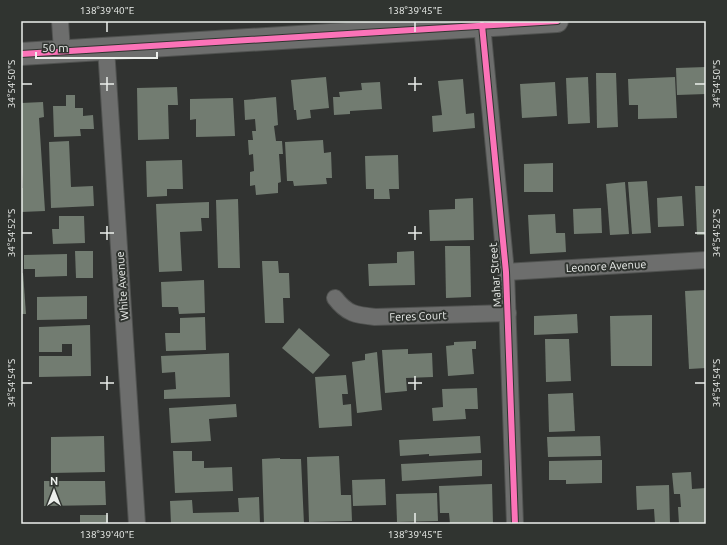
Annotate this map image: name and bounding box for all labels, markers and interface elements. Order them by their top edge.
text: 138°39'40"E [80,5,135,16]
text: 138°39'45"E [388,5,443,16]
scale bar [36,34,157,60]
text: 50 m [42,41,69,54]
text: 34°54'50"S [6,60,17,108]
text: 34°54'50"S [711,60,722,108]
text: 34°54'52"S [6,209,17,257]
text: 34°54'52"S [711,209,722,257]
street label: Mahar Street [487,242,503,308]
street label: White Avenue [114,251,130,321]
street label: Leonore Avenue [565,258,647,274]
street label: Feres Court [389,309,448,323]
text: 34°54'54"S [6,359,17,407]
text: 34°54'54"S [711,359,722,407]
north arrow [34,471,74,511]
text: N [50,475,58,487]
text: 138°39'40"E [80,529,135,540]
text: 138°39'45"E [388,529,443,540]

